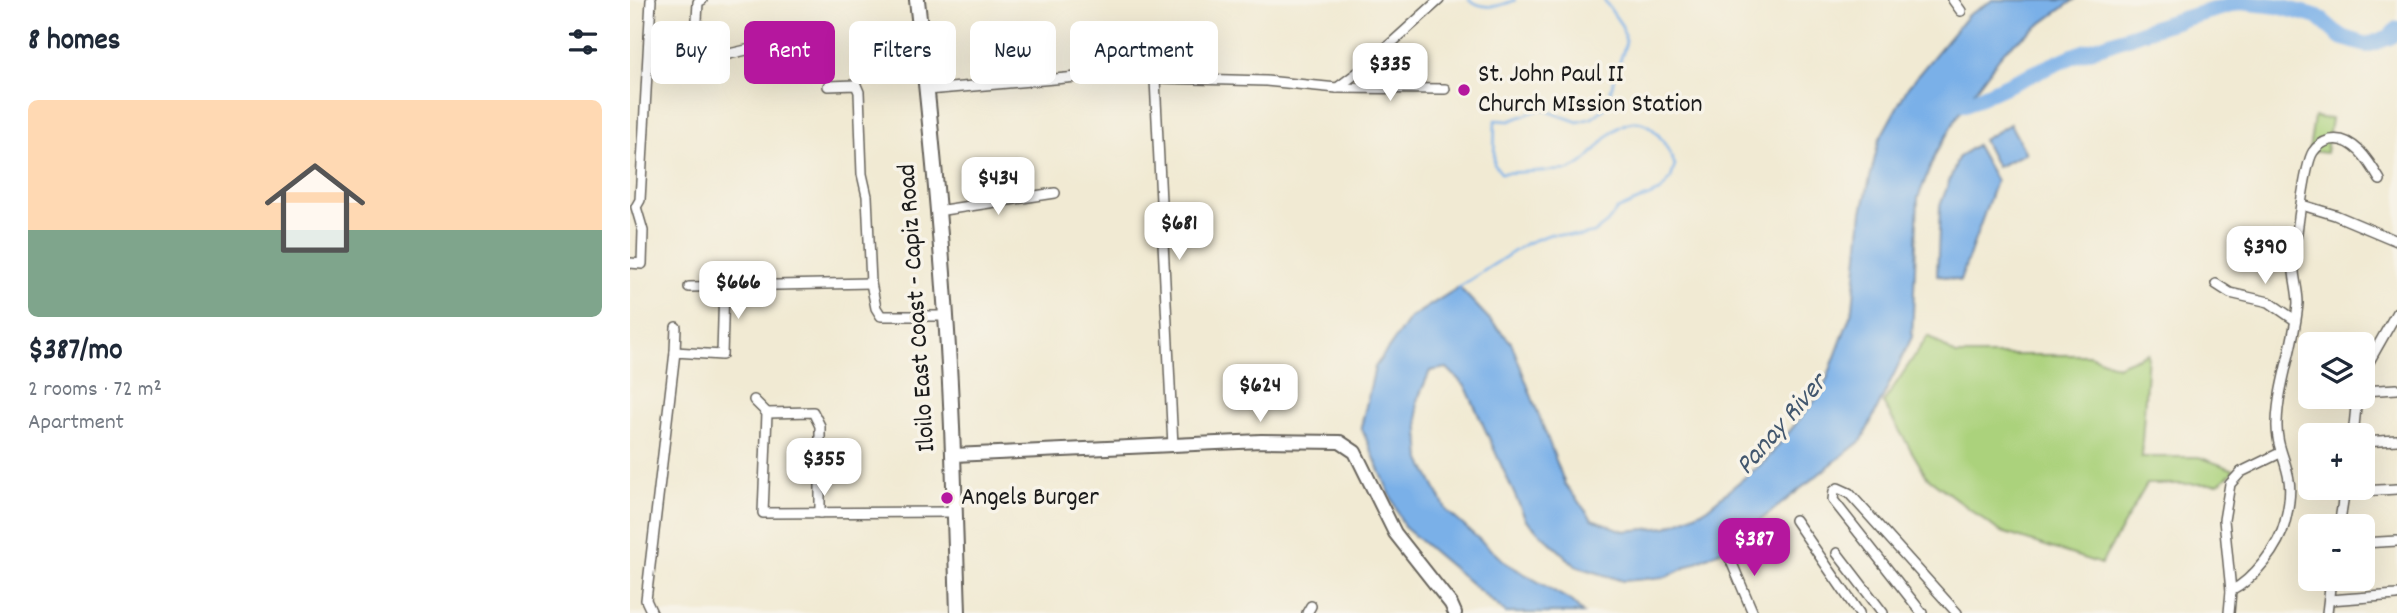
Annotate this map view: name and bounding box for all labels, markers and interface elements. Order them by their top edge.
text: 8 homes [28,21,120,64]
chip: Buy [651,21,730,84]
chip: Rent [744,21,835,84]
chip: Filters [849,21,956,84]
chip: New [970,21,1056,84]
chip: Apartment [1070,21,1218,84]
icon: filters [564,23,602,61]
pin: $335 [1349,43,1431,103]
text: $335 [1369,49,1411,82]
place label: St. John Paul II Church MIssion Station [1478,57,1703,124]
marker: St. John Paul II Church MIssion Station [1456,82,1472,98]
icon: home [252,145,378,271]
pin: $434 [957,158,1039,217]
street label: Iloilo East Coast - Capiz Road [889,163,947,453]
text: $434 [978,163,1018,196]
pin: $681 [1138,202,1220,262]
text: $681 [1160,208,1198,241]
pin: $390 [2224,226,2306,286]
text: $390 [2243,232,2287,265]
pin: $666 [697,262,779,321]
text: $666 [715,267,761,300]
text: $387/mo [28,331,123,374]
map controls [2298,332,2375,591]
button: layers [2298,332,2375,409]
pin: $624 [1219,364,1301,424]
water label: Panay River [1728,364,1841,485]
text: $624 [1239,370,1281,403]
text: 2 rooms · 72 m² [28,374,162,407]
text: Apartment [28,407,124,440]
button: + [2298,423,2375,500]
pin: $355 [783,438,865,498]
text: $355 [802,444,846,477]
place label: Angels Burger [961,480,1099,517]
marker: Angels Burger [939,490,955,506]
button: − [2298,514,2375,591]
pin: $387 [1713,518,1795,578]
text: $387 [1734,524,1774,557]

